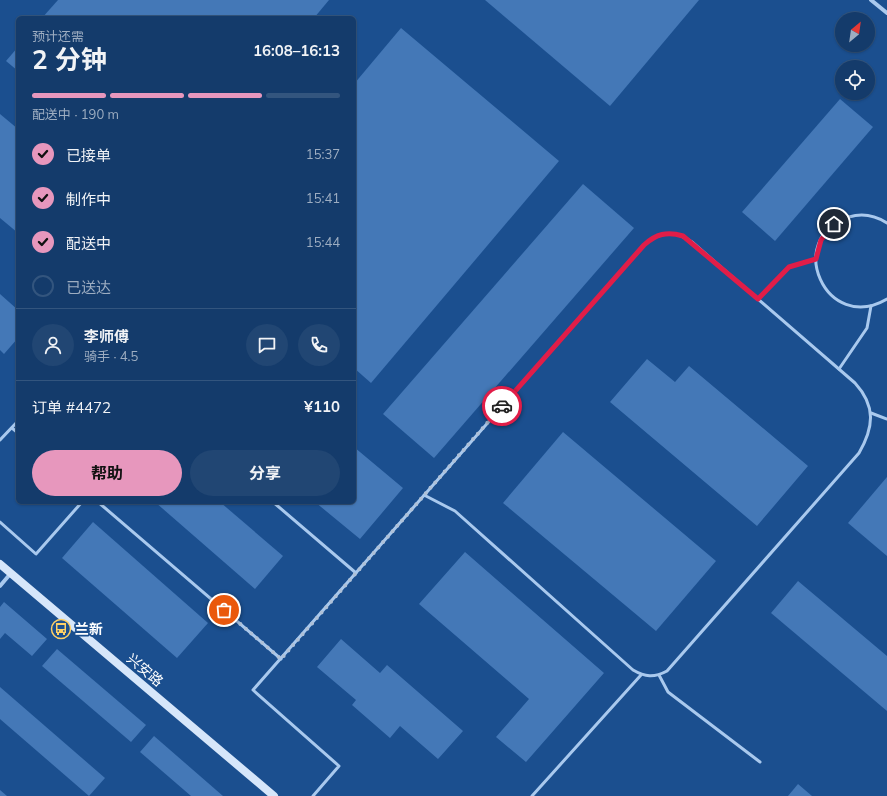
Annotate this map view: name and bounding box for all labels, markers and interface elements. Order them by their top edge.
north arrow [835,12,875,52]
map controls [835,12,875,100]
text: 预计还需 [32,28,84,44]
text: 16:08–16:13 [253,41,340,60]
text: 2 分钟 [32,43,107,76]
button: locate [835,60,875,100]
text: 配送中 · 190 m [32,106,119,122]
icon: check [32,143,54,165]
text: 已接单 [66,146,111,165]
text: 15:37 [306,146,340,162]
icon: check [32,187,54,209]
text: 制作中 [66,190,111,209]
text: 15:41 [306,190,340,206]
pin [817,207,851,241]
icon: home [823,213,845,235]
icon: check [32,231,54,253]
text: 配送中 [66,234,111,253]
text: 15:44 [306,234,340,250]
text: 已送达 [66,278,111,297]
button: person [32,324,74,366]
button: chat [246,324,288,366]
button: phone [298,324,340,366]
text: 李师傅 [84,327,129,346]
text: 骑手 · 4.5 [84,348,138,364]
courier [482,386,522,426]
icon: car [491,395,513,417]
text: ¥110 [304,397,340,416]
text: 订单 #4472 [32,398,111,417]
button: 帮助 [32,450,182,496]
button: 分享 [190,450,340,496]
pin [207,593,241,627]
icon: bag [213,599,235,621]
bus stop icon: 兰新 [50,618,72,640]
place label: 兰新 [75,620,103,638]
street label: 兴安路 [123,650,167,690]

